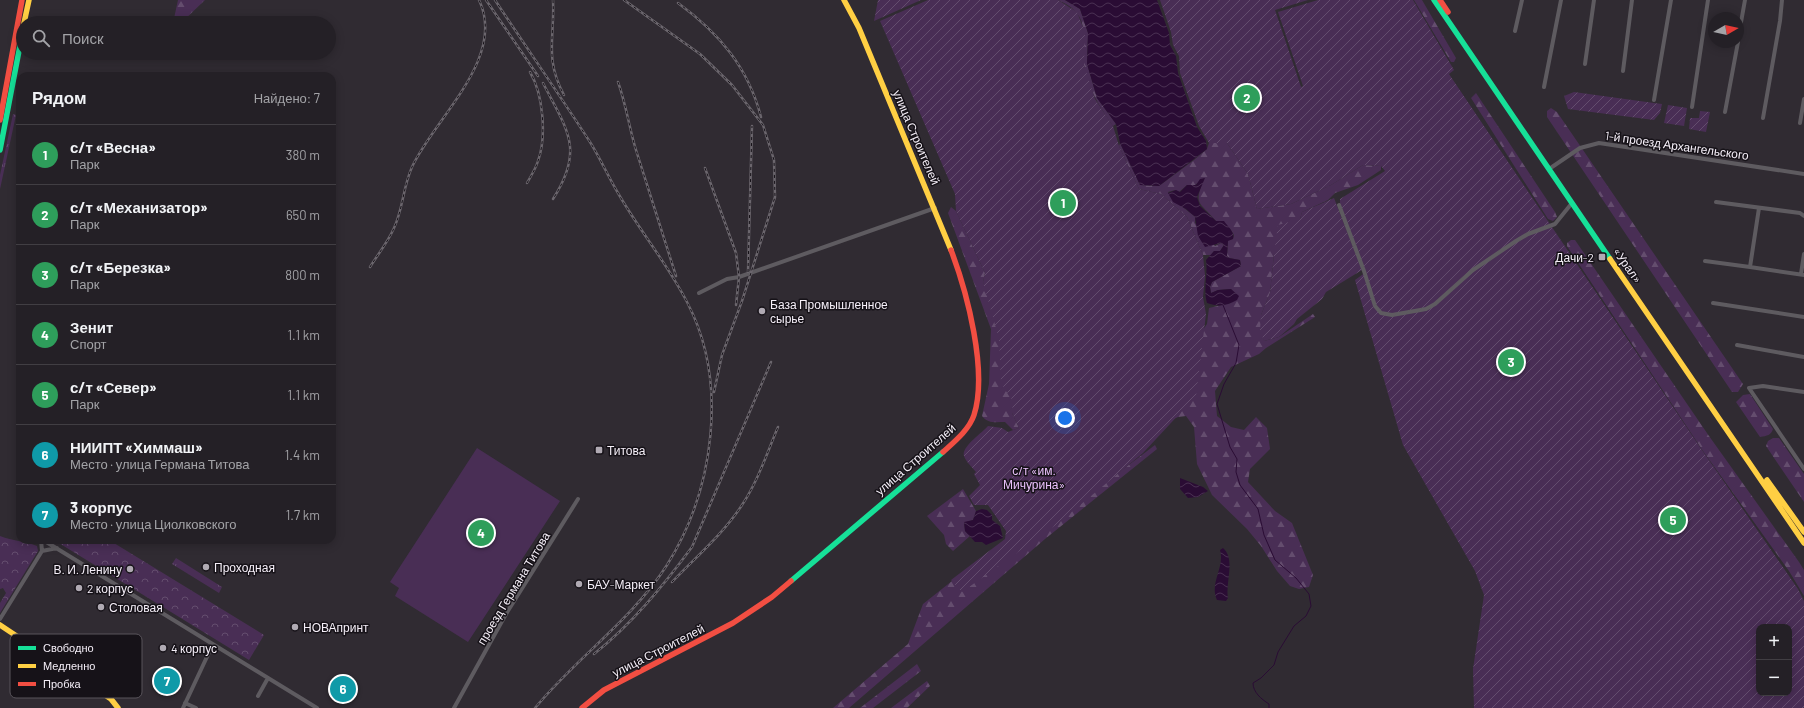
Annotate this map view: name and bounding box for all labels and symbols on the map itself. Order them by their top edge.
north arrow [1708,12,1744,48]
pin: 2 [1234,83,1260,113]
street label: улица Строителей [890,87,943,187]
street label: 1-й проезд Архангельского [1604,128,1750,163]
pin: 1 [1050,188,1076,218]
street label: «Урал» [1610,244,1645,286]
place label: Дачи-2 [1555,250,1594,265]
marker: Дачи-2 [1597,252,1607,262]
place label: База Промышленное сырье [770,297,888,326]
marker: База Промышленное сырье [757,306,767,316]
pin: 3 [1498,347,1524,377]
your location [1055,408,1075,428]
street label: улица Строителей [872,420,959,498]
place label: Титова [607,443,646,457]
marker: Титова [594,445,604,455]
park label: с/т «им. Мичурина» [1003,463,1065,492]
pin: 5 [1660,505,1686,535]
pin: 4 [468,518,494,548]
street label: проезд Германа Титова [474,529,553,647]
place label: Проходная [214,560,275,575]
place label: В. И. Ленину [53,562,122,577]
marker: Проходная [201,562,211,572]
marker: В. И. Ленину [125,564,135,574]
place label: БАУ-Маркет [587,577,656,592]
marker: БАУ-Маркет [574,579,584,589]
place label: 2 корпус [87,581,133,596]
marker: 2 корпус [74,583,84,593]
place label: Столовая [109,600,163,614]
marker: Столовая [96,602,106,612]
place label: НОВАпринт [303,620,369,635]
street label: улица Строителей [610,621,707,680]
marker: НОВАпринт [290,622,300,632]
legend [10,634,142,698]
text: Свободно [43,641,94,654]
place label: 4 корпус [171,641,217,656]
marker: 4 корпус [158,643,168,653]
text: Медленно [43,659,95,672]
pin: 7 [154,666,180,696]
pin: 6 [330,674,356,704]
text: Пробка [43,677,81,690]

